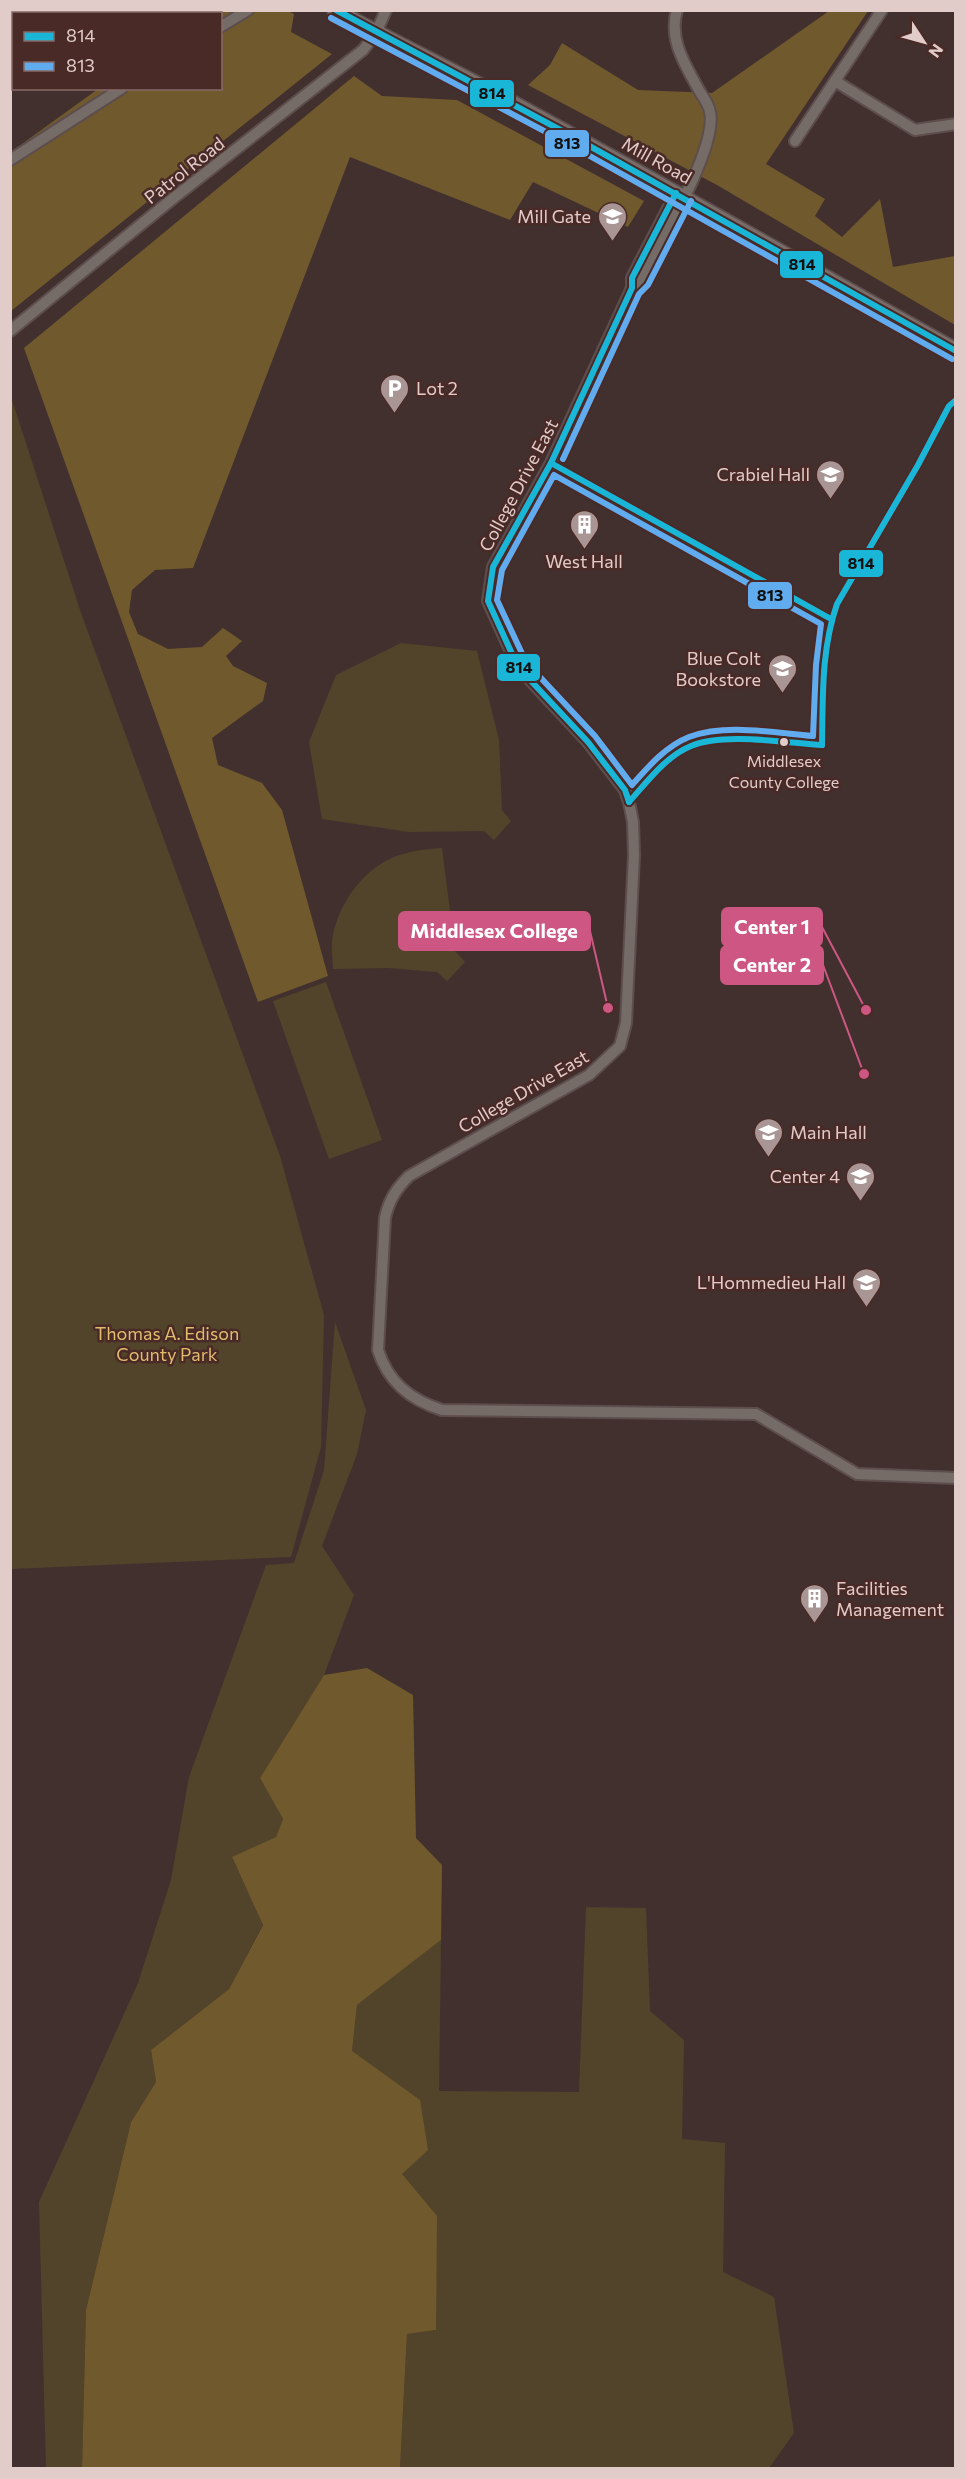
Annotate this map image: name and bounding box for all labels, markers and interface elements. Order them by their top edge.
legend [12,12,222,90]
north arrow [894,12,954,72]
text: 814 [66,24,96,46]
text: N [925,41,948,62]
text: 813 [66,54,95,76]
line badge: 814 [469,79,515,108]
text: 814 [479,83,506,102]
line badge: 813 [544,129,590,158]
street label: Patrol Road [139,132,229,208]
street label: Mill Road [618,132,696,188]
text: 813 [554,133,580,152]
school or university icon: Mill Gate [596,200,628,242]
place label: Mill Gate [517,205,591,227]
line badge: 814 [779,250,824,279]
text: 814 [789,254,816,273]
parking icon: Lot 2 [379,372,411,414]
place label: Lot 2 [416,377,458,399]
street label: College Drive East [474,415,562,555]
school or university icon: Crabiel Hall [815,458,847,500]
place label: Crabiel Hall [716,463,810,485]
building icon: West Hall [568,508,600,550]
line badge: 814 [838,549,884,578]
place label: West Hall [545,550,623,572]
text: 814 [848,553,875,572]
line badge: 813 [747,581,793,610]
text: 813 [757,585,783,604]
place label: Blue Colt Bookstore [676,647,761,690]
school or university icon: Blue Colt Bookstore [766,652,798,694]
line badge: 814 [496,653,541,682]
text: 814 [506,657,533,676]
marker: Middlesex County College [778,736,790,748]
place label: Middlesex County College [729,751,839,791]
callout: Center 1 [722,908,822,946]
callout: Middlesex College [399,912,590,950]
text: Center 1 [734,914,810,938]
text: Middlesex College [410,918,578,942]
callout: Center 2 [721,946,823,984]
text: Center 2 [733,952,811,976]
street label: College Drive East [454,1045,592,1137]
school or university icon: Main Hall [753,1116,785,1158]
place label: Main Hall [790,1121,867,1143]
school or university icon: Center 4 [845,1160,877,1202]
place label: Center 4 [770,1165,840,1187]
school or university icon: L'Hommedieu Hall [851,1266,883,1308]
place label: L'Hommedieu Hall [697,1271,846,1293]
park label: Thomas A. Edison County Park [95,1322,239,1365]
place label: Facilities Management [836,1577,944,1620]
building icon: Facilities Management [799,1582,831,1624]

